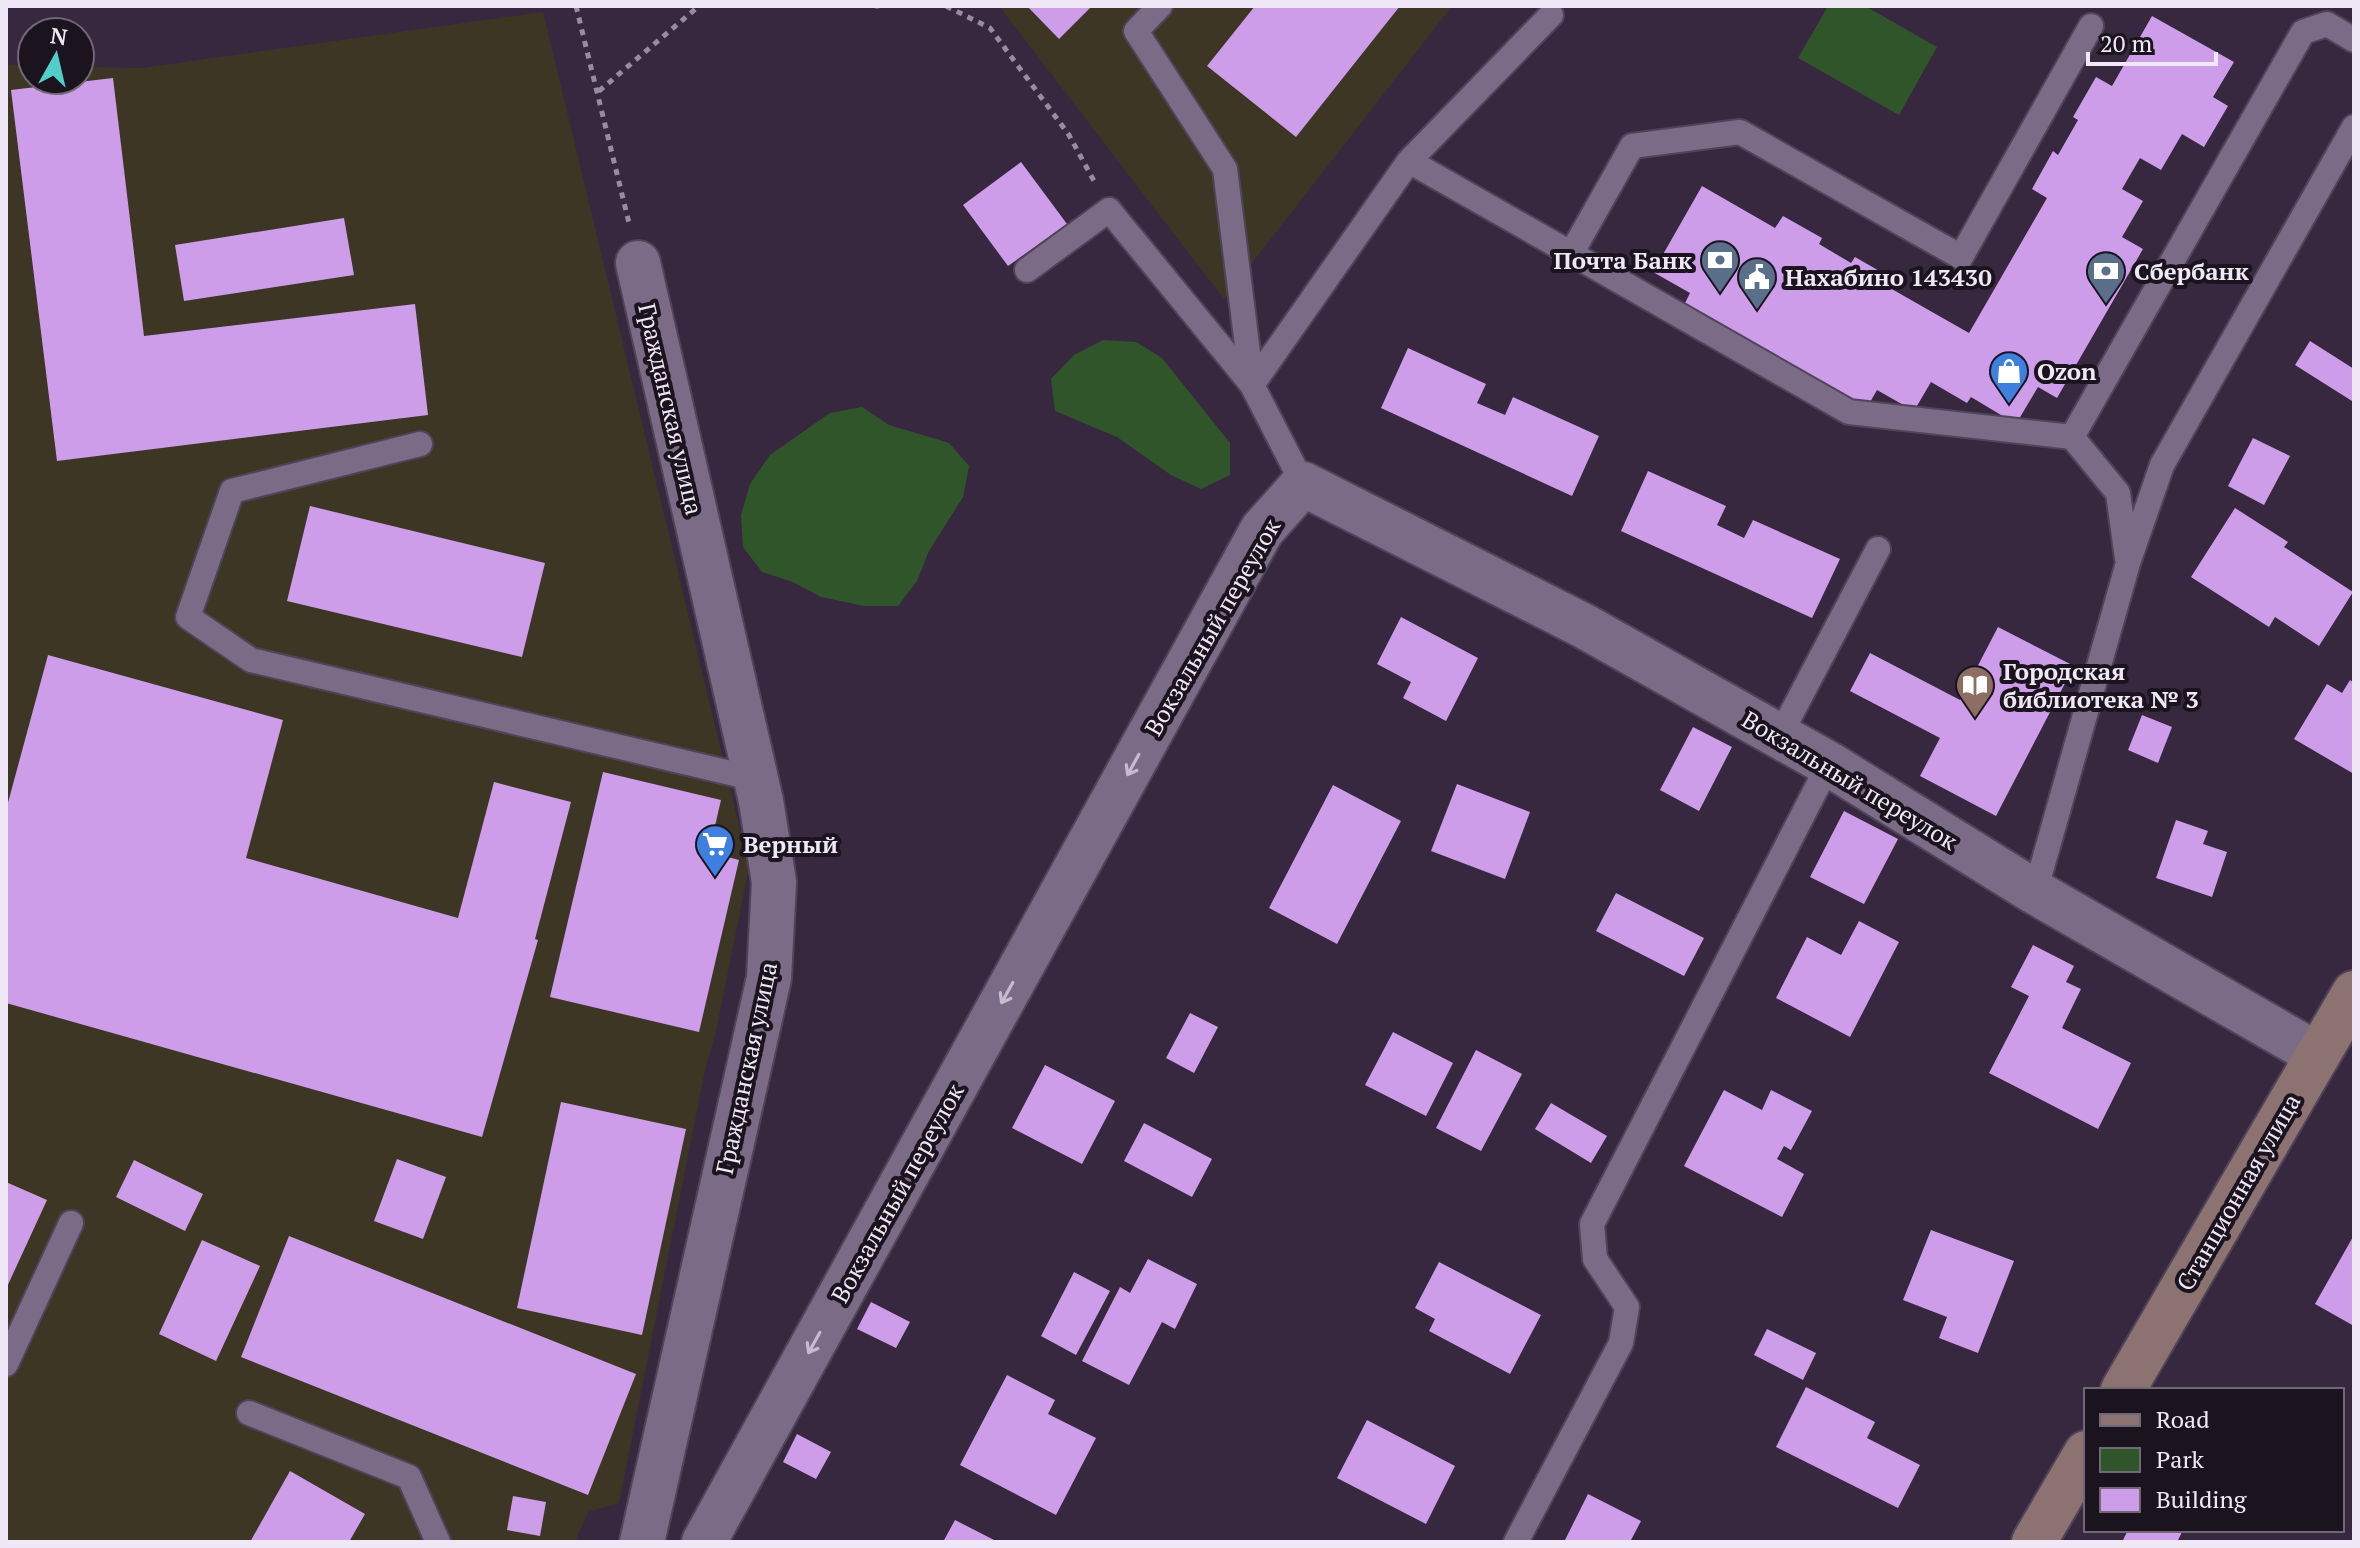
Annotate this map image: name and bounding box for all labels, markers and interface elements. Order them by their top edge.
north arrow [16,16,96,96]
scale bar [2088,16,2216,66]
text: N [49,20,69,51]
text: 20 m [2100,27,2152,59]
bank icon: Почта Банк [1699,239,1741,294]
place label: Почта Банк [1554,244,1693,276]
bank icon: Сбербанк [2085,250,2127,305]
place label: Сбербанк [2134,255,2249,287]
public building icon: Нахабино 143430 [1736,256,1778,311]
place label: Нахабино 143430 [1785,261,1992,293]
street label: Гражданская улица [631,300,711,518]
shop icon: Ozon [1988,350,2030,405]
place label: Ozon [2037,355,2097,387]
street label: Вокзальный переулок [1137,513,1287,741]
place label: Городская библиотека № 3 [2003,655,2199,715]
library icon: Городская библиотека № 3 [1954,664,1996,719]
street label: Вокзальный переулок [1736,703,1964,857]
one-way arrow [1125,753,1141,776]
supermarket icon: Верный [694,823,736,878]
place label: Верный [743,828,838,860]
street label: Гражданская улица [708,959,784,1177]
one-way arrow [999,980,1015,1004]
street label: Вокзальный переулок [823,1078,971,1308]
street label: Станционная улица [2169,1088,2307,1296]
one-way arrow [806,1331,822,1354]
legend [2084,1388,2344,1532]
text: Road [2156,1403,2210,1435]
text: Park [2156,1443,2205,1475]
text: Building [2156,1483,2247,1515]

